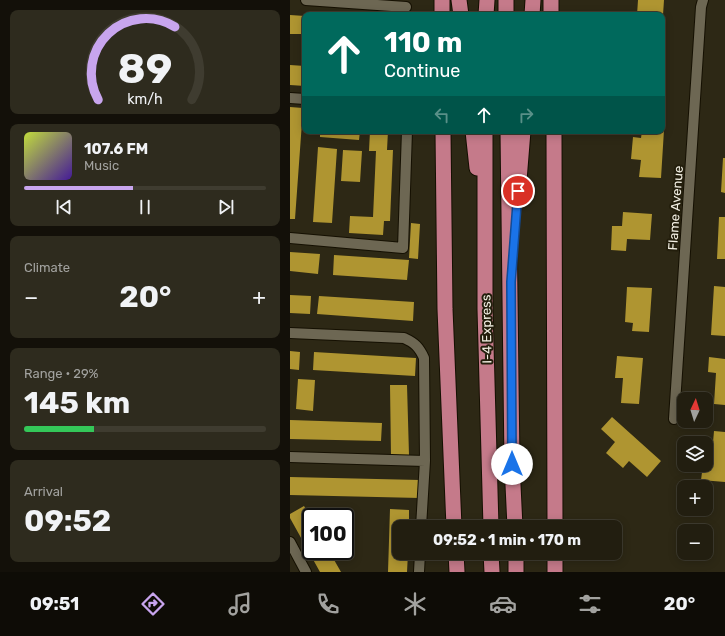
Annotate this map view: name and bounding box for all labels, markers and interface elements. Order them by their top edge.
text: 110 m [384,26,462,59]
icon: ahead [318,28,370,80]
text: 89 [118,44,172,93]
text: Continue [384,60,460,82]
text: km/h [127,91,163,108]
icon: left [431,104,453,126]
icon: ahead [473,104,495,126]
icon: right [515,104,537,126]
text: 107.6 FM [84,140,148,158]
text: Music [84,158,119,173]
street label: Flame Avenue [665,165,686,251]
pin [501,174,535,208]
icon: arrive [507,180,529,202]
icon: previous [53,196,75,218]
icon: pause [134,196,156,218]
icon: next [215,196,237,218]
text: Climate [24,260,70,275]
text: 20° [119,279,171,315]
text: − [24,284,38,311]
text: + [252,284,266,311]
street label: I-4 Express [478,294,495,364]
text: Range · 29% [24,366,99,381]
text: 145 km [24,385,130,421]
north arrow [677,392,713,428]
map controls [677,392,713,560]
button: layers [677,436,713,472]
position arrow [491,443,533,485]
button: + [677,480,713,516]
text: Arrival [24,484,63,499]
text: 09:52 [24,503,111,539]
speed limit sign: 100 [302,508,354,560]
button: − [677,524,713,560]
text: 09:52 · 1 min · 170 m [433,531,581,549]
icon: directions [139,590,167,618]
icon: music [226,590,254,618]
icon: phone [314,590,342,618]
icon: climate [401,590,429,618]
icon: car [489,590,517,618]
icon: filters [576,590,604,618]
text: 09:51 [30,593,79,615]
text: 20° [664,593,695,615]

